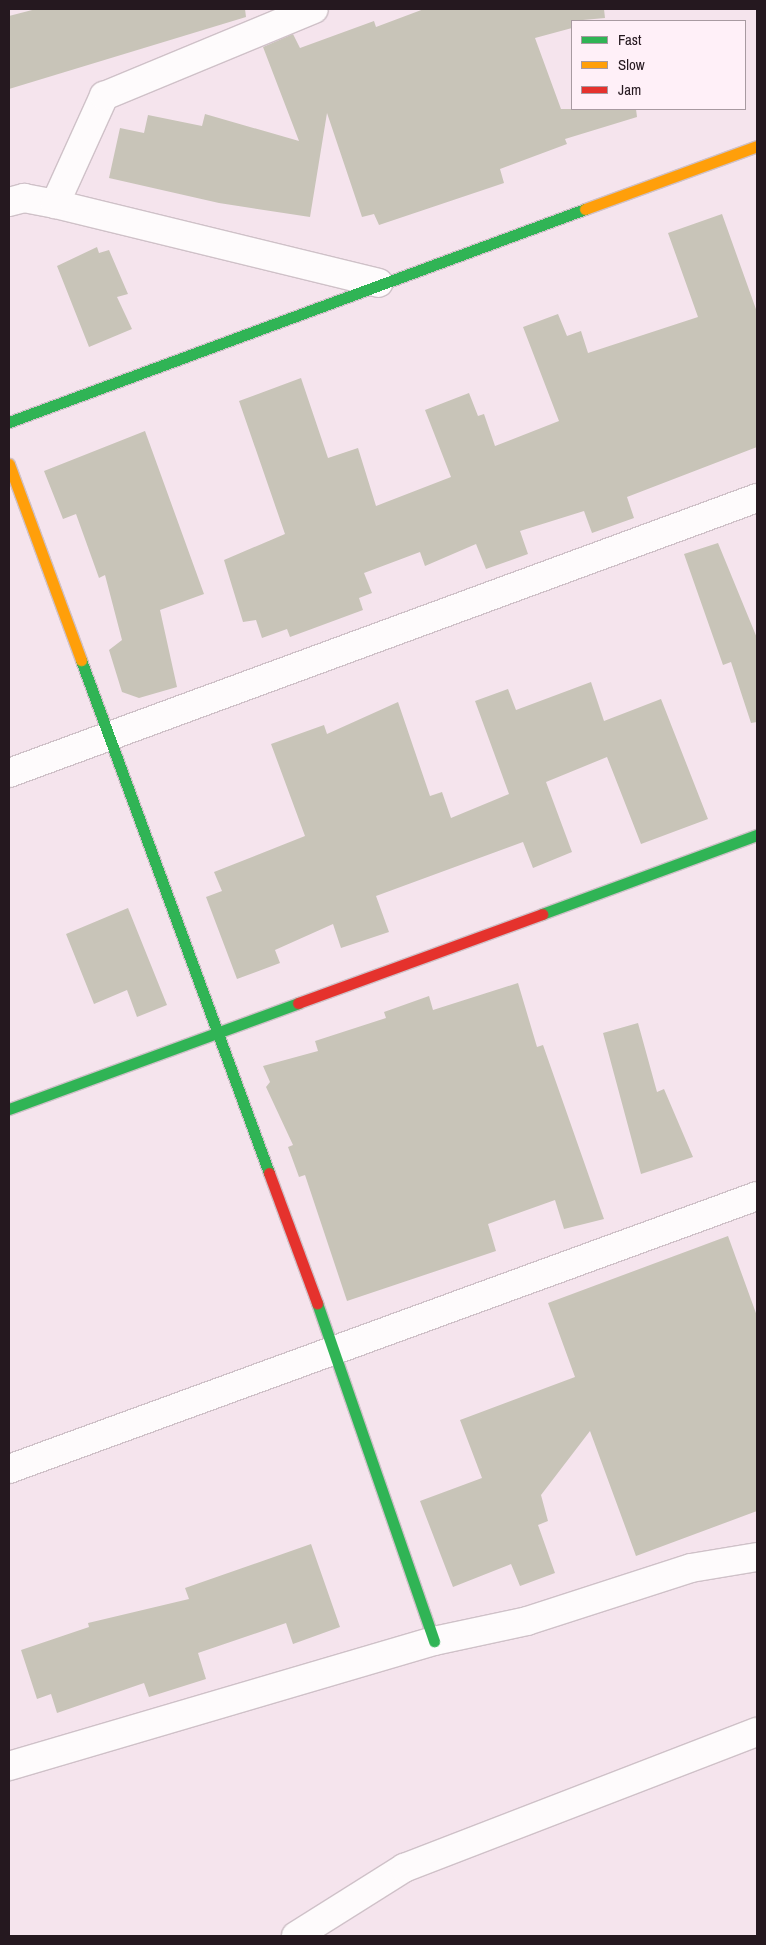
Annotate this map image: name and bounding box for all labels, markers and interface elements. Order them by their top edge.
legend [571,20,746,110]
text: Fast [618,29,641,50]
text: Slow [618,54,645,75]
text: Jam [618,79,641,100]

